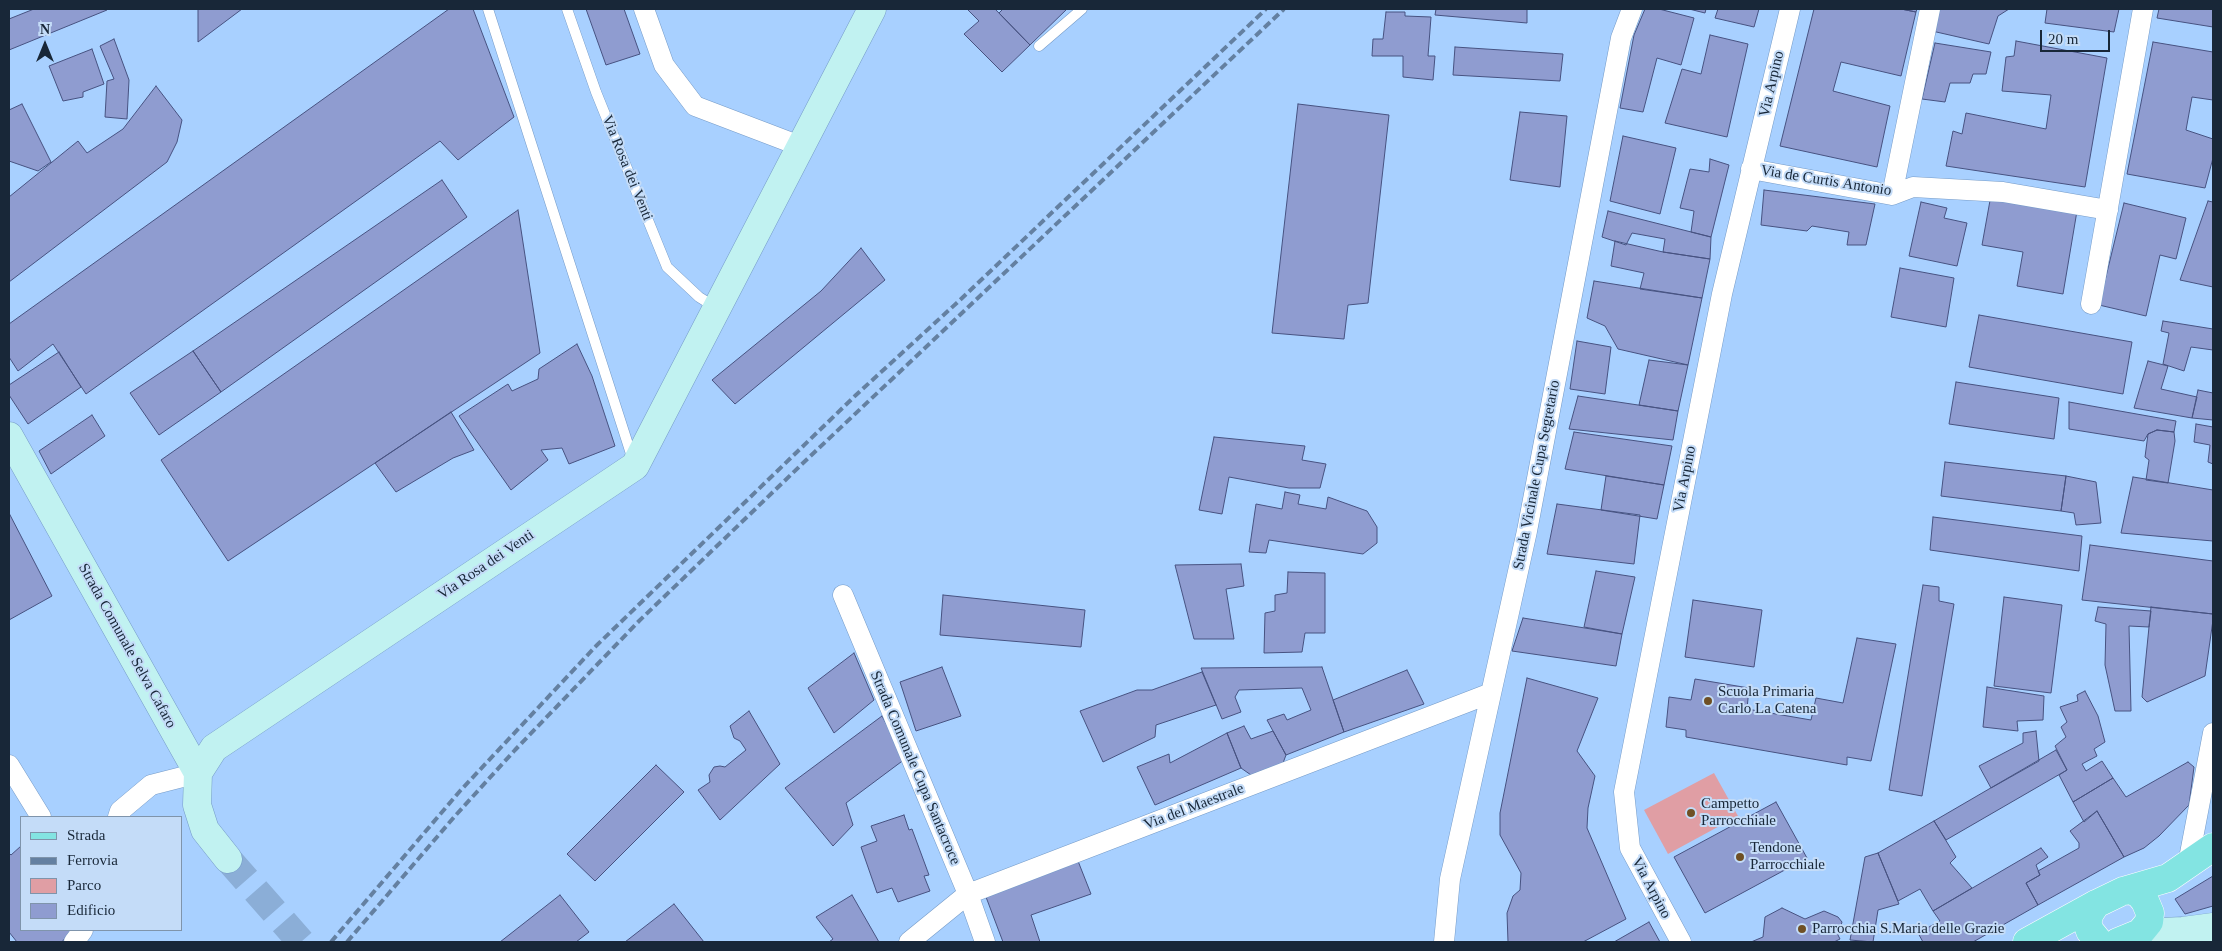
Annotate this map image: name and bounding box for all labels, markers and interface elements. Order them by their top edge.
north arrow [20,20,70,70]
scale bar [2042,20,2112,52]
text: N [40,22,50,37]
text: 20 m [2048,31,2078,47]
street label: Via Arpino [1756,49,1788,119]
street label: Via Rosa dei Venti [598,113,656,223]
street label: Via de Curtis Antonio [1759,162,1893,200]
street label: Strada Vicinale Cupa Segretario [1510,379,1564,571]
street label: Via Arpino [1670,444,1700,514]
street label: Via Rosa dei Venti [435,526,537,604]
street label: Strada Comunale Selva Cafaro [74,561,180,731]
street label: Strada Comunale Cupa Santacroce [866,668,964,868]
place label: Scuola Primaria Carlo La Catena [1718,683,1816,718]
marker: Scuola Primaria Carlo La Catena [1702,695,1714,707]
street label: Via del Maestrale [1141,780,1247,834]
place label: Campetto Parrocchiale [1701,795,1776,830]
marker: Campetto Parrocchiale [1685,807,1697,819]
legend [20,816,182,931]
text: Strada [67,827,105,843]
place label: Tendone Parrocchiale [1750,839,1825,874]
marker: Tendone Parrocchiale [1734,851,1746,863]
text: Ferrovia [67,852,118,868]
street label: Via Arpino [1627,854,1675,922]
text: Parco [67,877,101,893]
text: Edificio [67,902,115,918]
place label: Parrocchia S.Maria delle Grazie [1812,920,2004,938]
marker: Parrocchia S.Maria delle Grazie [1796,923,1808,935]

